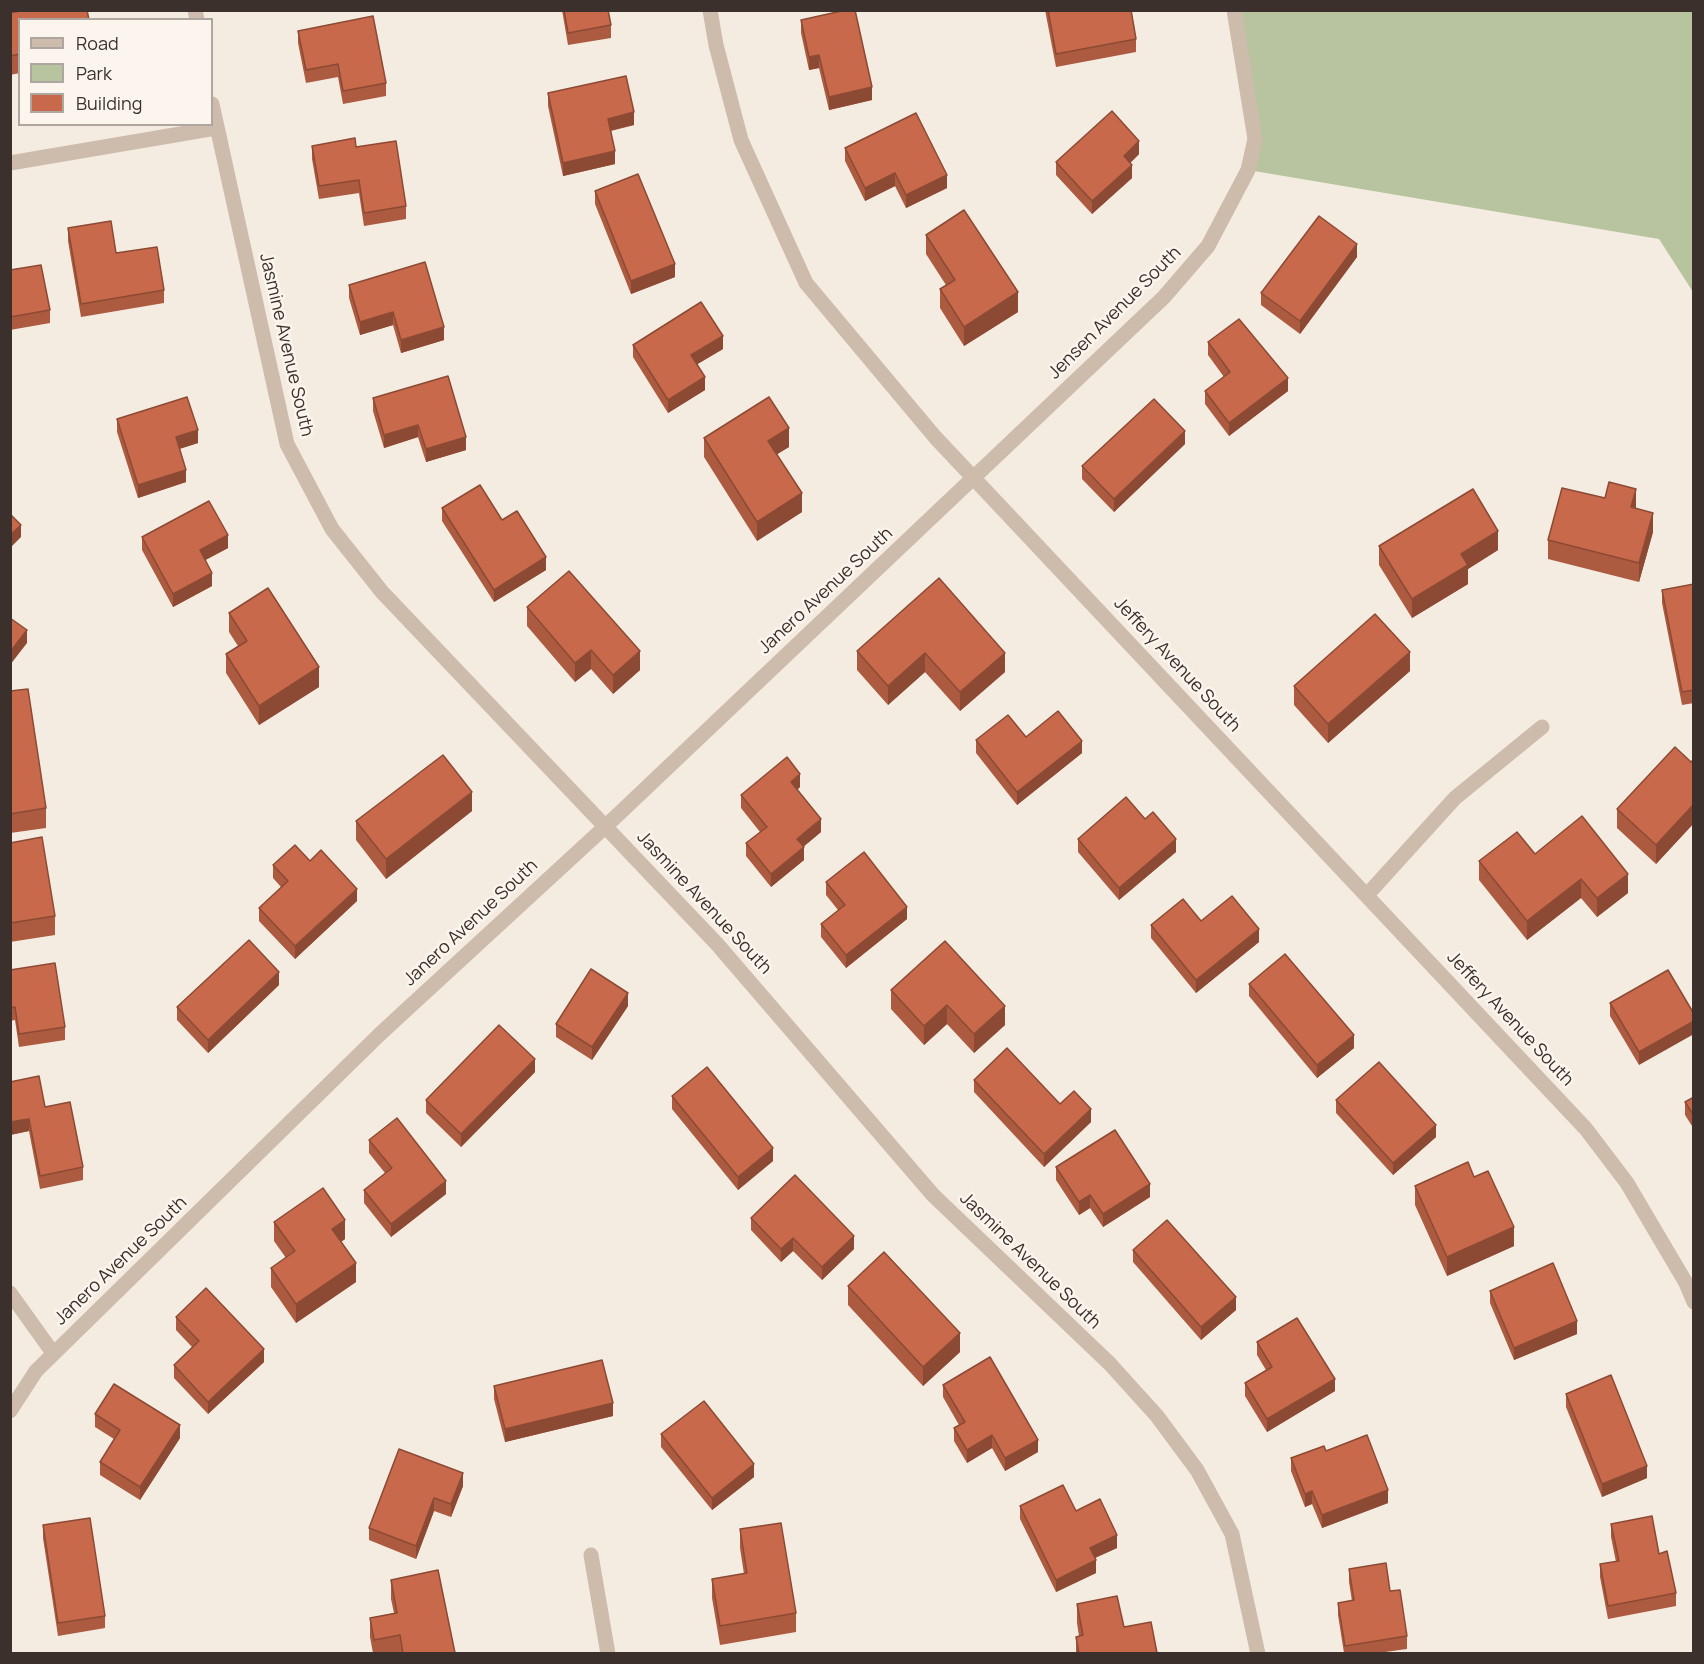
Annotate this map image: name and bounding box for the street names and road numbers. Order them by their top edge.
street label: Jensen Avenue South [1044,242,1186,384]
street label: Jasmine Avenue South [254,251,318,439]
street label: Janero Avenue South [754,523,898,659]
street label: Jeffery Avenue South [1109,593,1245,737]
street label: Jasmine Avenue South [632,827,776,979]
street label: Janero Avenue South [399,855,543,991]
street label: Jeffery Avenue South [1442,947,1578,1091]
street label: Jasmine Avenue South [955,1188,1105,1334]
street label: Janero Avenue South [50,1192,192,1330]

